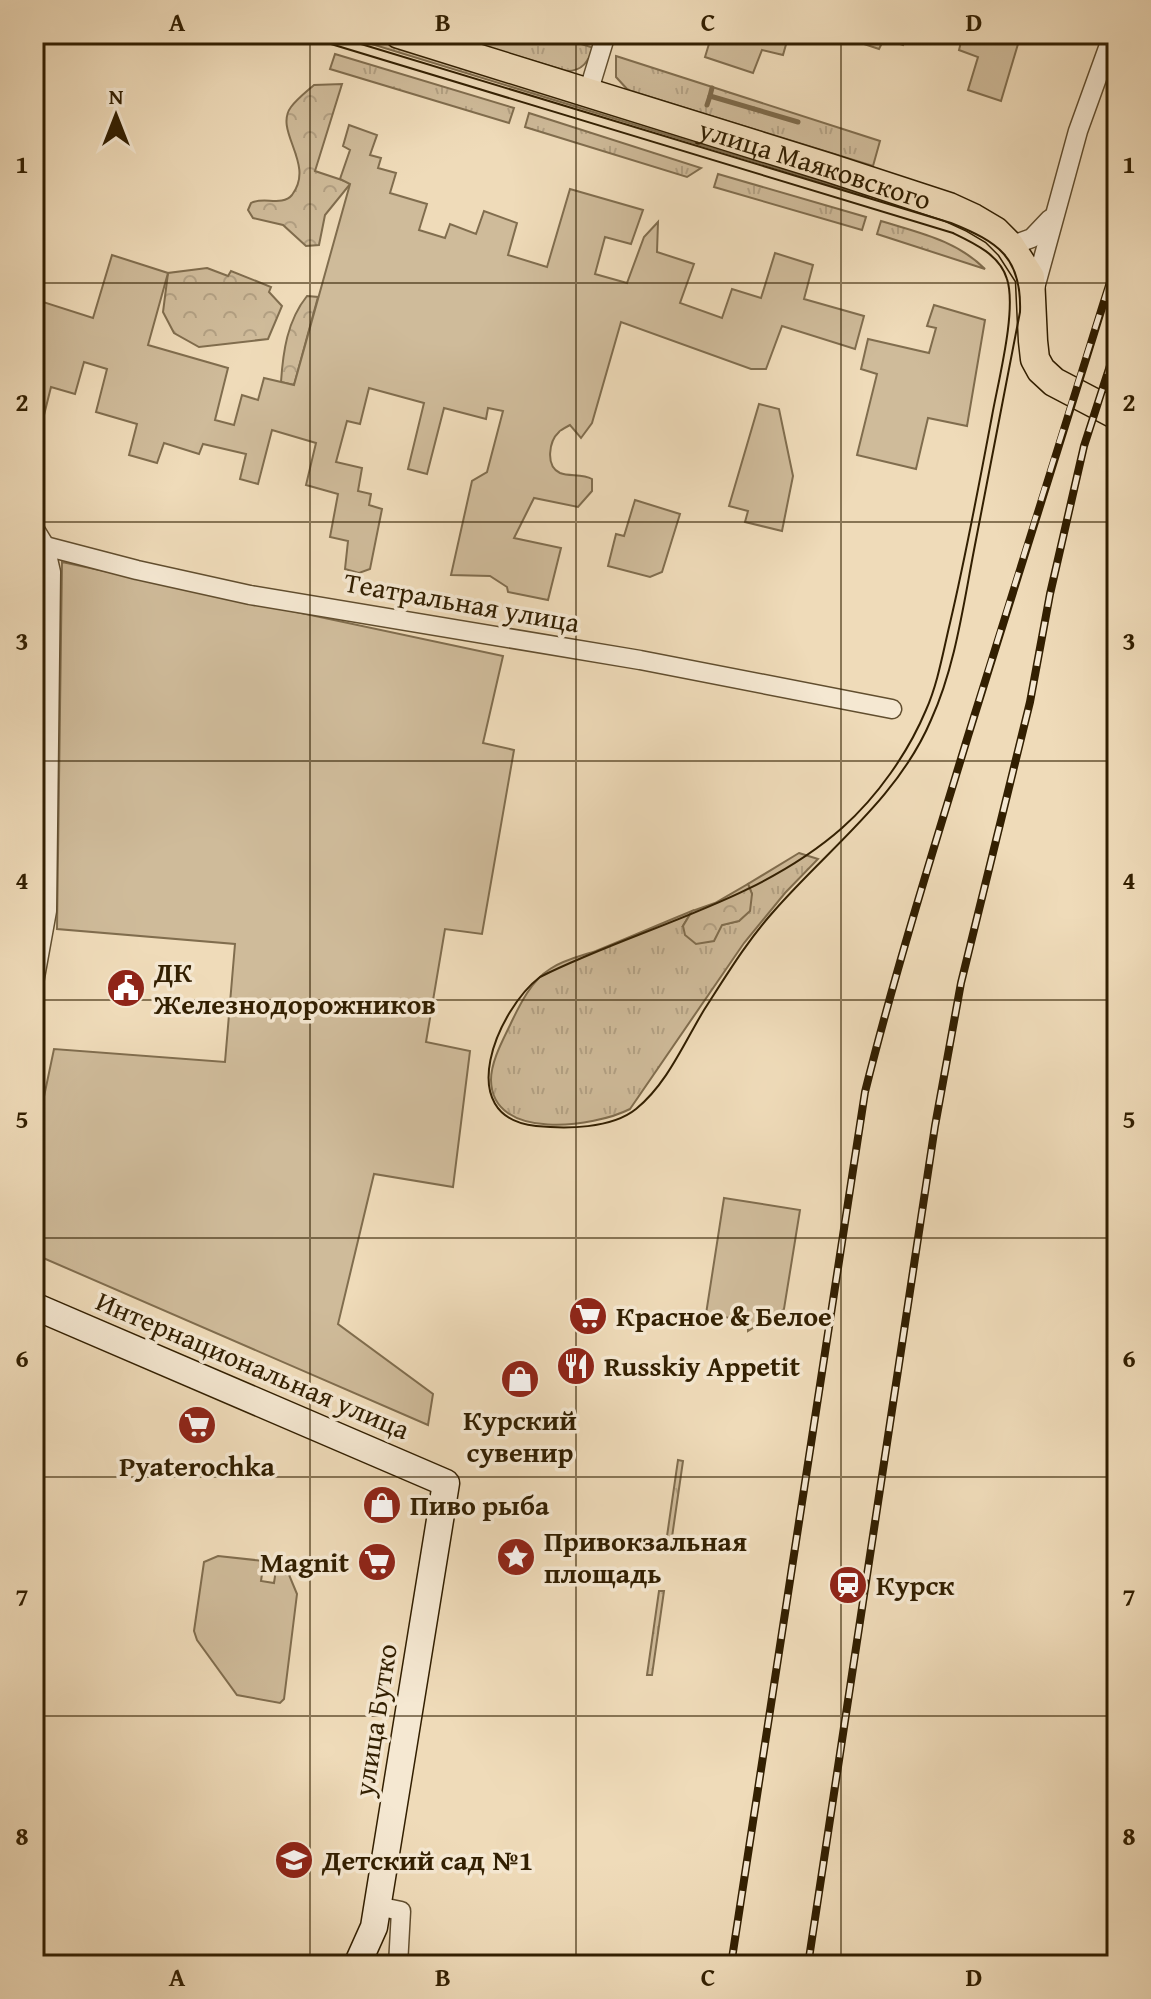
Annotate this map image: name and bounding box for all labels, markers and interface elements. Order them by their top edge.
text: A [169,2,186,41]
text: B [435,2,451,41]
text: C [701,2,715,41]
text: D [966,2,982,41]
north arrow [76,76,156,156]
text: N [109,80,124,112]
street label: улица Маяковского [693,107,937,220]
text: 1 [15,144,29,183]
text: 1 [1122,144,1136,183]
text: 2 [15,382,29,421]
text: 2 [1122,382,1136,421]
street label: Театральная улица [341,561,584,642]
text: 3 [15,621,29,660]
text: 3 [1122,621,1136,660]
text: 4 [15,860,29,899]
text: 4 [1122,860,1136,899]
place label: ДК Железнодорожников [153,951,436,1024]
public building icon: ДК Железнодорожников [105,967,147,1009]
text: 5 [15,1099,29,1138]
text: 5 [1122,1099,1136,1138]
street label: Интернациональная улица [90,1280,417,1450]
supermarket icon: Красное & Белое [567,1295,609,1337]
place label: Красное & Белое [616,1295,832,1336]
text: 6 [15,1338,29,1377]
text: 6 [1122,1338,1136,1377]
restaurant icon: Russkiy Appetit [555,1345,597,1387]
place label: Russkiy Appetit [604,1345,800,1386]
shop icon: Курский сувенир [499,1358,541,1400]
place label: Курский сувенир [463,1399,577,1472]
supermarket icon: Pyaterochka [176,1404,218,1446]
place label: Pyaterochka [119,1445,275,1486]
shop icon: Пиво рыба [361,1484,403,1526]
place label: Пиво рыба [410,1484,550,1525]
place label: Привокзальная площадь [544,1520,747,1593]
place icon: Привокзальная площадь [495,1536,537,1578]
place label: Magnit [260,1541,349,1582]
supermarket icon: Magnit [356,1541,398,1583]
station icon: Курск [827,1564,869,1606]
place label: Курск [876,1564,955,1605]
text: 7 [15,1577,29,1616]
text: 7 [1122,1577,1136,1616]
street label: улица Бутко [342,1640,407,1800]
text: 8 [15,1816,29,1855]
text: 8 [1122,1816,1136,1855]
school or university icon: Детский сад №1 [273,1839,315,1881]
place label: Детский сад №1 [321,1839,533,1880]
text: A [169,1957,186,1996]
text: B [435,1957,451,1996]
text: C [701,1957,715,1996]
text: D [966,1957,982,1996]

